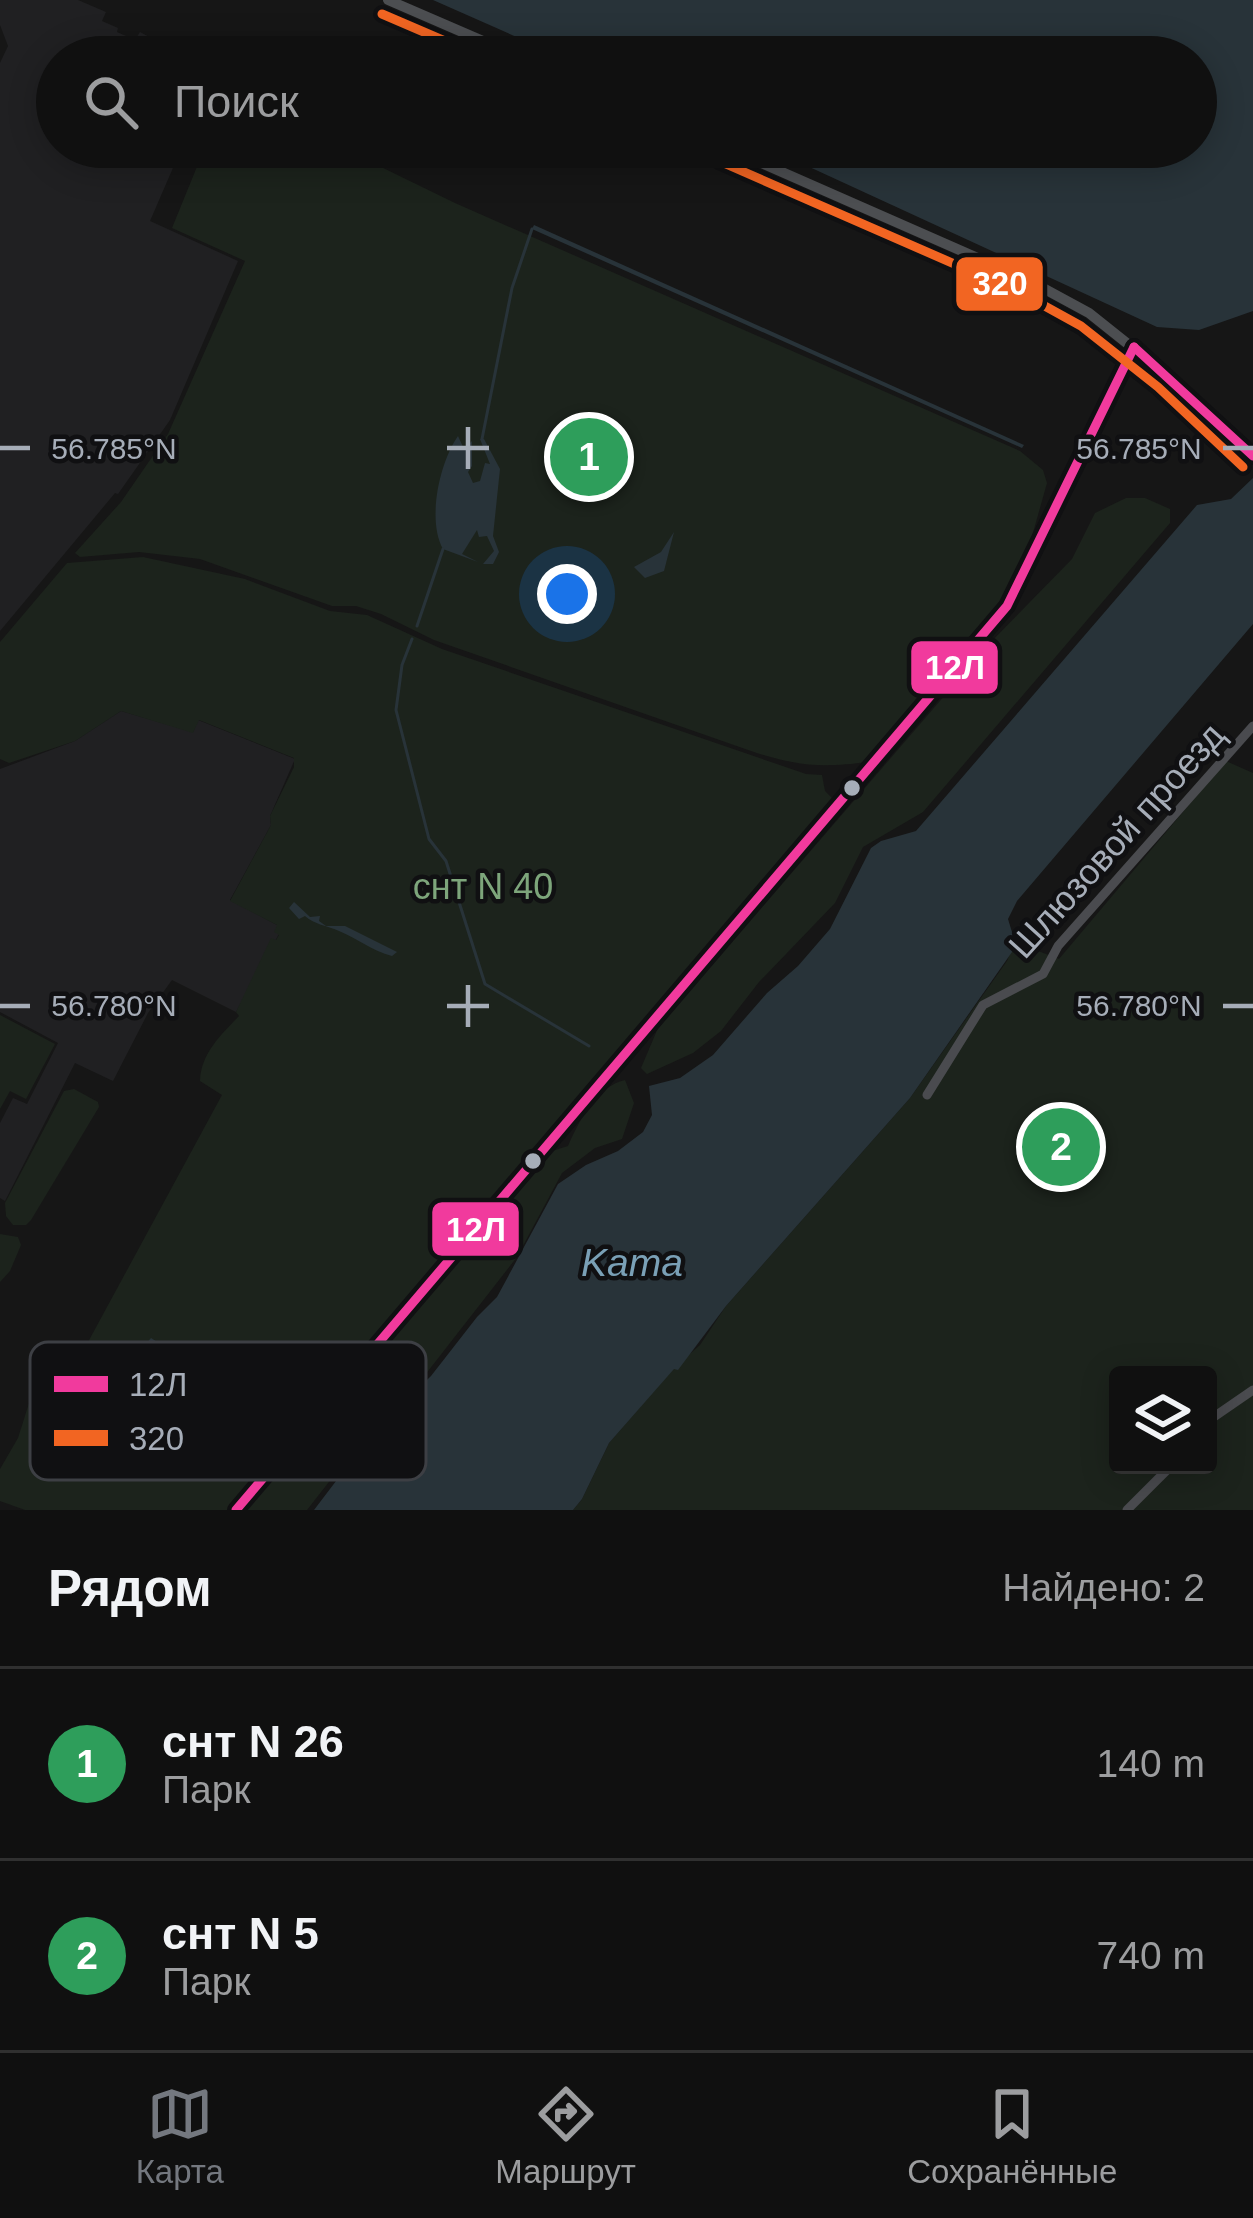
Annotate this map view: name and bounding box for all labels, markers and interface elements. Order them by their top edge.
search box [36,36,1217,168]
icon: search [78,69,144,135]
text: Поиск [174,76,299,127]
line badge: 320 [954,255,1045,313]
text: 320 [972,265,1028,302]
pin: 1 [550,412,628,502]
text: 56.785°N [51,432,177,465]
text: 56.785°N [1076,432,1202,465]
your location [537,564,597,624]
line badge: 12Л [909,639,1000,696]
text: 12Л [925,649,985,686]
street label: Шлюзовой проезд [1000,715,1232,966]
unlabelled marker [841,777,863,799]
park label: снт N 40 [413,866,553,907]
text: 56.780°N [51,989,177,1022]
text: 56.780°N [1076,989,1202,1022]
pin: 2 [1022,1102,1100,1192]
unlabelled marker [522,1150,544,1172]
line badge: 12Л [430,1200,521,1258]
text: 12Л [446,1211,506,1248]
water label: Kama [581,1241,683,1284]
legend [30,1342,426,1480]
text: 12Л [129,1366,187,1403]
map controls [1109,1366,1217,1474]
button: layers [1109,1366,1217,1474]
text: 320 [129,1420,184,1457]
text: Рядом [48,1560,212,1617]
text: Найдено: 2 [1002,1566,1205,1609]
text: снт N 26 [162,1716,344,1767]
text: 1 [76,1742,98,1785]
text: 140 m [1097,1742,1205,1785]
text: Парк [162,1768,250,1811]
text: снт N 5 [162,1908,319,1959]
text: 2 [76,1934,98,1977]
text: 740 m [1097,1934,1205,1977]
text: Парк [162,1960,250,2003]
tab: Карта [136,2081,224,2191]
tab: Маршрут [495,2081,636,2191]
tab: Сохранённые [907,2081,1117,2191]

